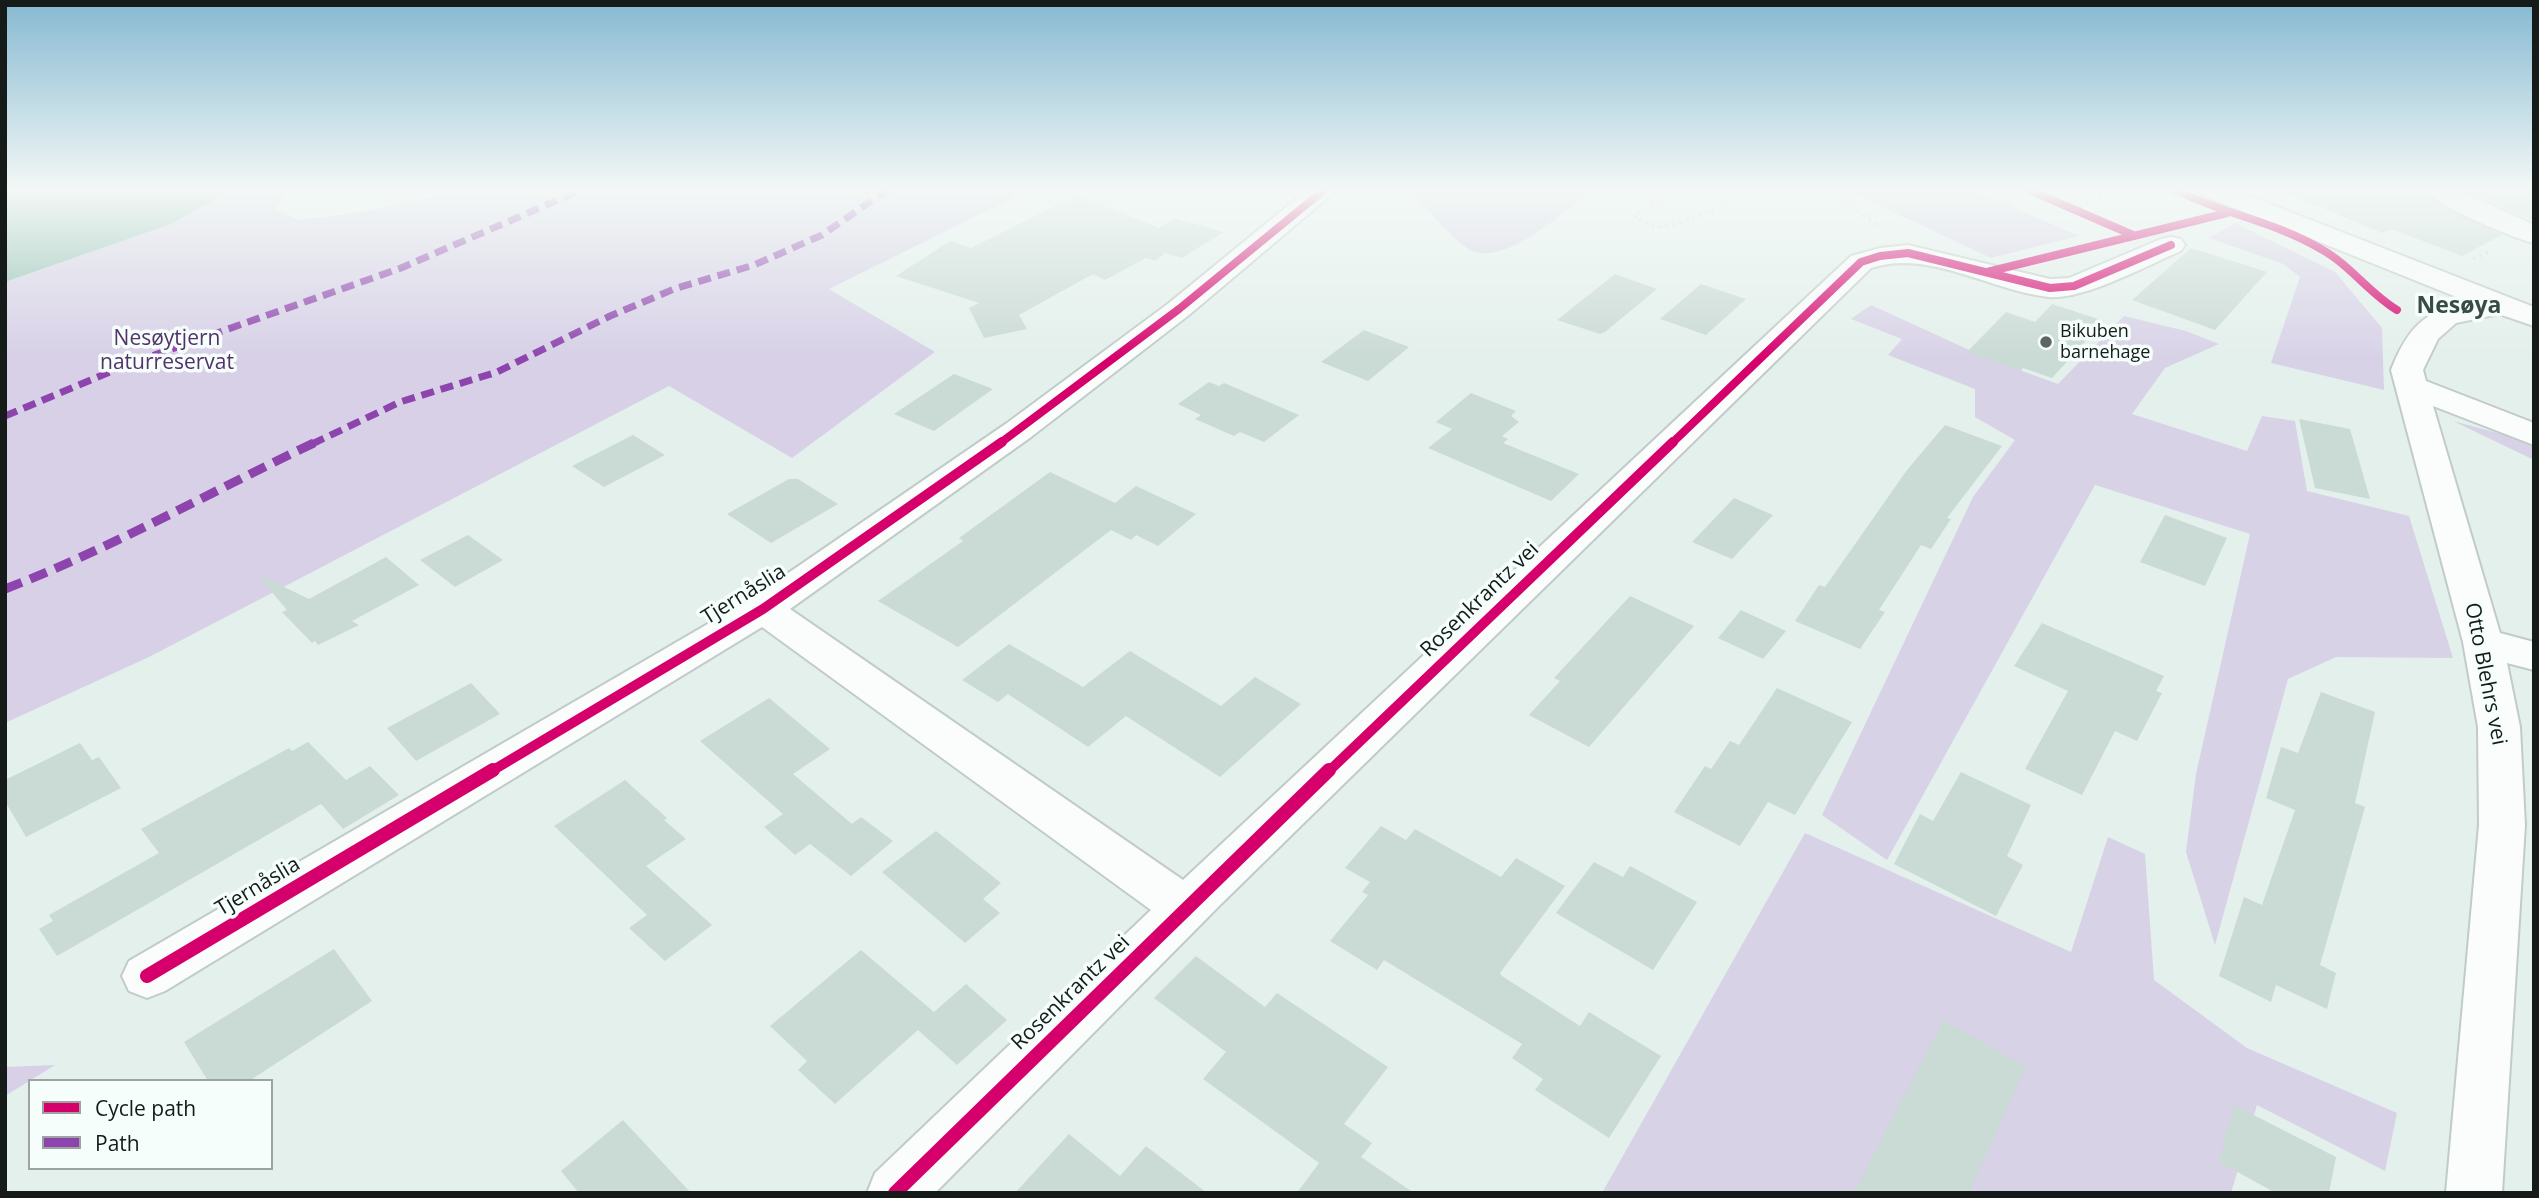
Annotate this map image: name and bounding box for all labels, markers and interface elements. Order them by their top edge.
district label: Nesøya [2417,292,2501,320]
place label: Bikuben barnehage [2060,321,2150,364]
park label: Nesøytjern naturreservat [100,326,234,376]
marker: Bikuben barnehage [2038,334,2054,350]
street label: Rosenkrantz vei [1416,537,1544,663]
street label: Tjernåslia [697,559,791,631]
street label: Otto Blehrs vei [2459,601,2511,747]
street label: Tjernåslia [211,852,305,922]
street label: Rosenkrantz vei [1007,930,1135,1056]
legend [28,1079,273,1170]
text: Cycle path [95,1094,196,1122]
text: Path [95,1129,140,1157]

